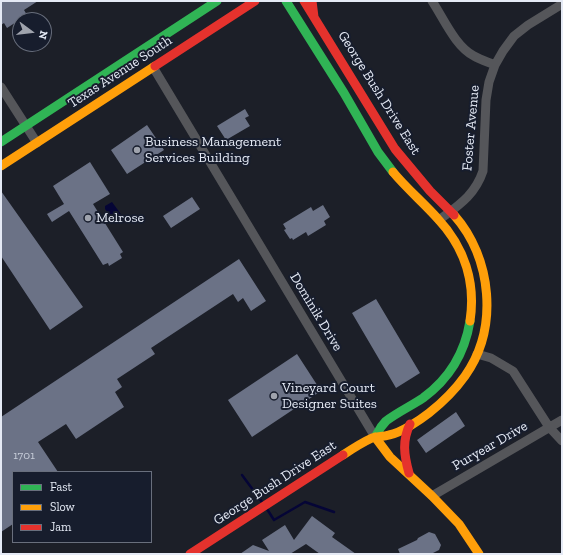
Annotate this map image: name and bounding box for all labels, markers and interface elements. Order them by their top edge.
north arrow [12,12,52,52]
street label: George Bush Drive East [334,28,424,158]
text: N [36,29,50,41]
street label: Texas Avenue South [65,32,175,112]
street label: Foster Avenue [459,84,483,172]
place label: Business Management Services Building [145,134,281,166]
marker: Business Management Services Building [132,145,142,155]
place label: Melrose [96,210,144,226]
marker: Melrose [83,213,93,223]
street label: Dominik Drive [286,270,346,354]
place label: Vineyard Court Designer Suites [282,380,377,412]
marker: Vineyard Court Designer Suites [269,391,279,401]
street label: Puryear Drive [449,418,531,474]
street label: George Bush Drive East [211,437,339,529]
house number: 1701 [13,449,35,463]
legend [12,471,152,543]
text: Fast [50,480,72,494]
text: Slow [50,500,75,514]
text: Jam [50,520,71,534]

